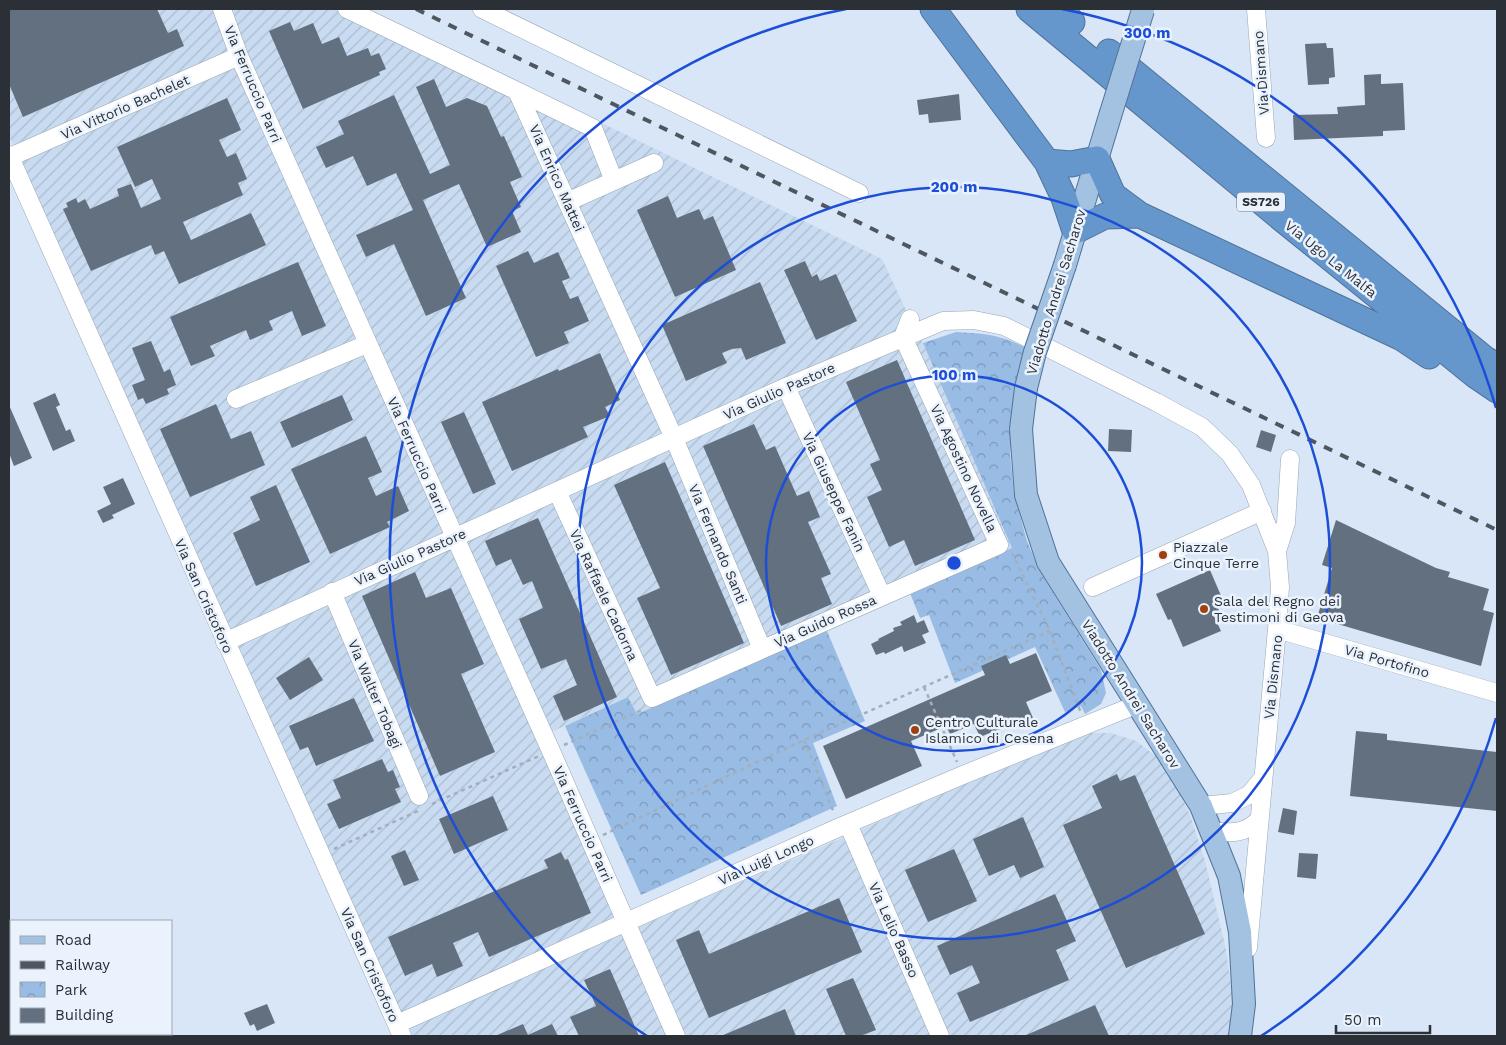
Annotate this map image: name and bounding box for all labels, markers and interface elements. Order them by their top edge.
street label: Via Ferruccio Parri [221,23,285,145]
text: 300 m [1124,24,1170,42]
street label: Via Dismano [1250,30,1272,116]
street label: Via Vittorio Bachelet [58,71,192,143]
street label: Via Enrico Mattei [526,122,588,234]
text: 200 m [931,178,977,196]
road number: SS726 [1237,192,1285,212]
street label: Viadotto Andrei Sacharov [1023,207,1089,377]
street label: Via Ugo La Malfa [1282,217,1380,301]
street label: Via Giulio Pastore [721,359,837,423]
text: 100 m [932,366,976,384]
street label: Via Ferruccio Parri [384,395,450,515]
street label: Via Agostino Novella [927,402,1001,534]
street label: Via Giuseppe Fanin [799,430,869,554]
street label: Via Fernando Santi [685,482,751,606]
street label: Via Giulio Pastore [352,525,468,589]
street label: Via Raffaele Cadorna [567,527,642,663]
street label: Via San Cristoforo [172,536,236,656]
place label: Piazzale Cinque Terre [1173,539,1259,571]
marker: Piazzale Cinque Terre [1157,549,1169,561]
centre of rings [945,554,963,572]
street label: Via Guido Rossa [772,591,878,651]
place label: Sala del Regno dei Testimoni di Geova [1214,593,1344,625]
marker: Sala del Regno dei Testimoni di Geova [1198,603,1210,615]
street label: Viadotto Andrei Sacharov [1079,617,1184,772]
street label: Via Dismano [1261,634,1285,720]
street label: Via Walter Tobagi [345,637,405,751]
street label: Via Portofino [1343,641,1431,681]
place label: Centro Culturale Islamico di Cesena [925,714,1054,746]
marker: Centro Culturale Islamico di Cesena [909,724,921,736]
street label: Via Ferruccio Parri [550,764,616,884]
street label: Via Luigi Longo [716,832,816,888]
street label: Via Lelio Basso [866,880,922,980]
street label: Via San Cristoforo [338,905,402,1025]
legend [10,920,172,1035]
text: Road [55,931,92,949]
text: Railway [55,956,110,974]
text: Park [55,981,88,999]
scale bar [1336,1002,1430,1034]
text: Building [55,1006,113,1024]
text: 50 m [1344,1011,1381,1029]

